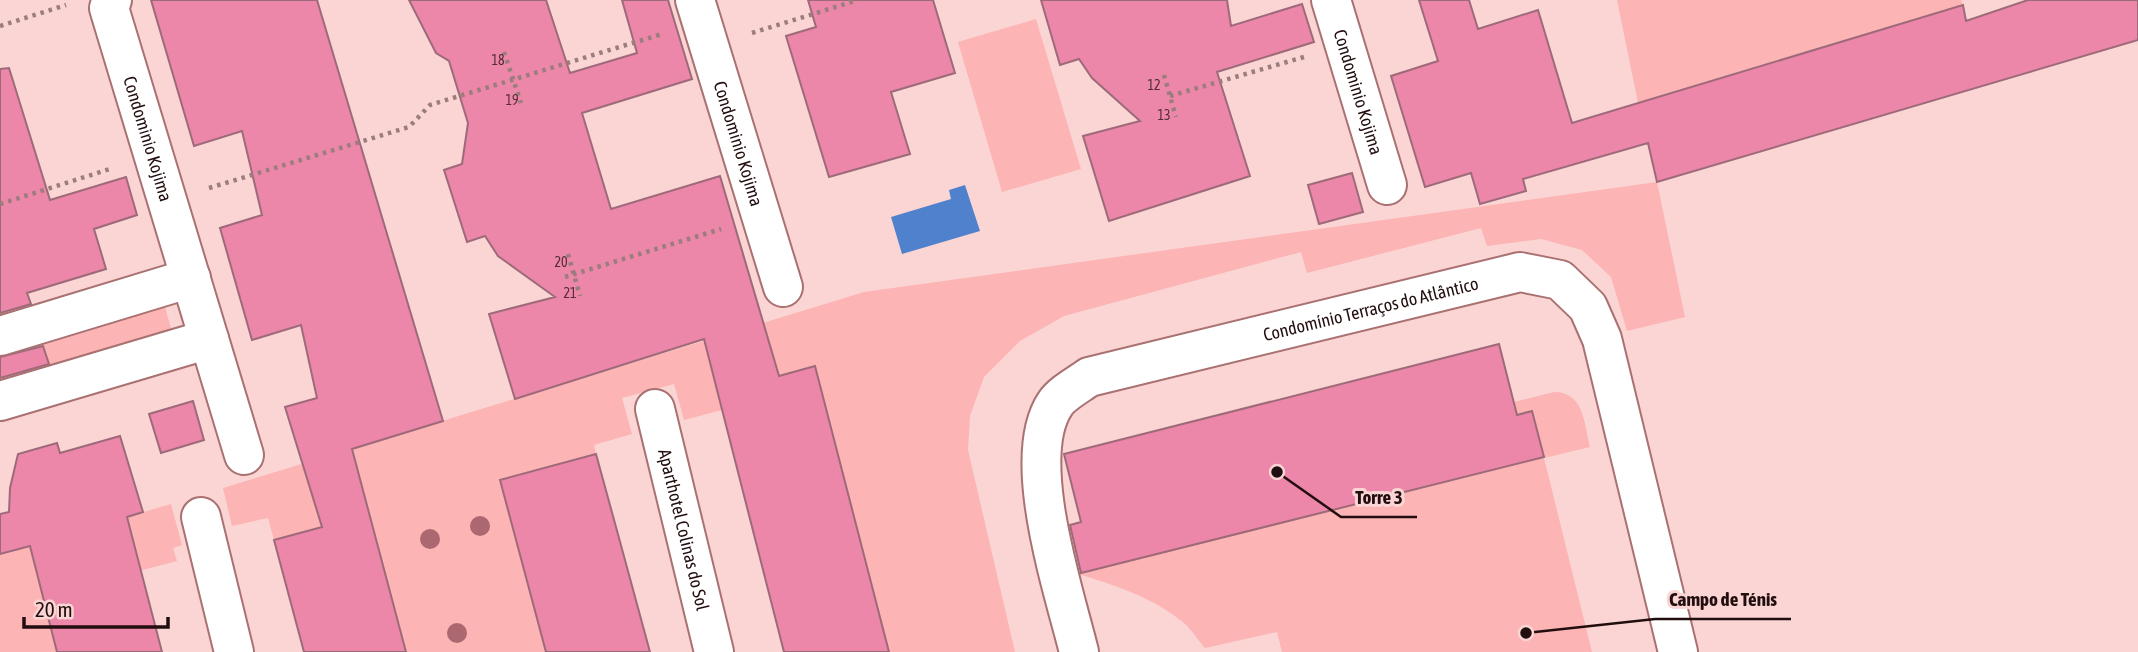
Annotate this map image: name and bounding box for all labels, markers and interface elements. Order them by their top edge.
street label: Condominio Kojima [1330,27,1388,157]
house number: 18 [491,52,505,68]
street label: Condominio Kojima [120,73,177,204]
house number: 12 [1147,77,1161,93]
street label: Condominio Kojima [710,78,768,209]
house number: 19 [505,92,519,108]
house number: 13 [1157,107,1171,123]
house number: 20 [554,254,568,270]
street label: Condomínio Terraços do Atlântico [1261,272,1480,345]
house number: 21 [563,285,577,301]
street label: Aparthotel Colinas do Sol [655,447,714,613]
callout: Torre 3 [1341,477,1417,517]
text: Torre 3 [1355,486,1403,508]
callout: Campo de Ténis [1655,579,1791,619]
scale bar [24,586,168,630]
text: Campo de Ténis [1669,588,1777,610]
text: 20 m [35,597,73,621]

